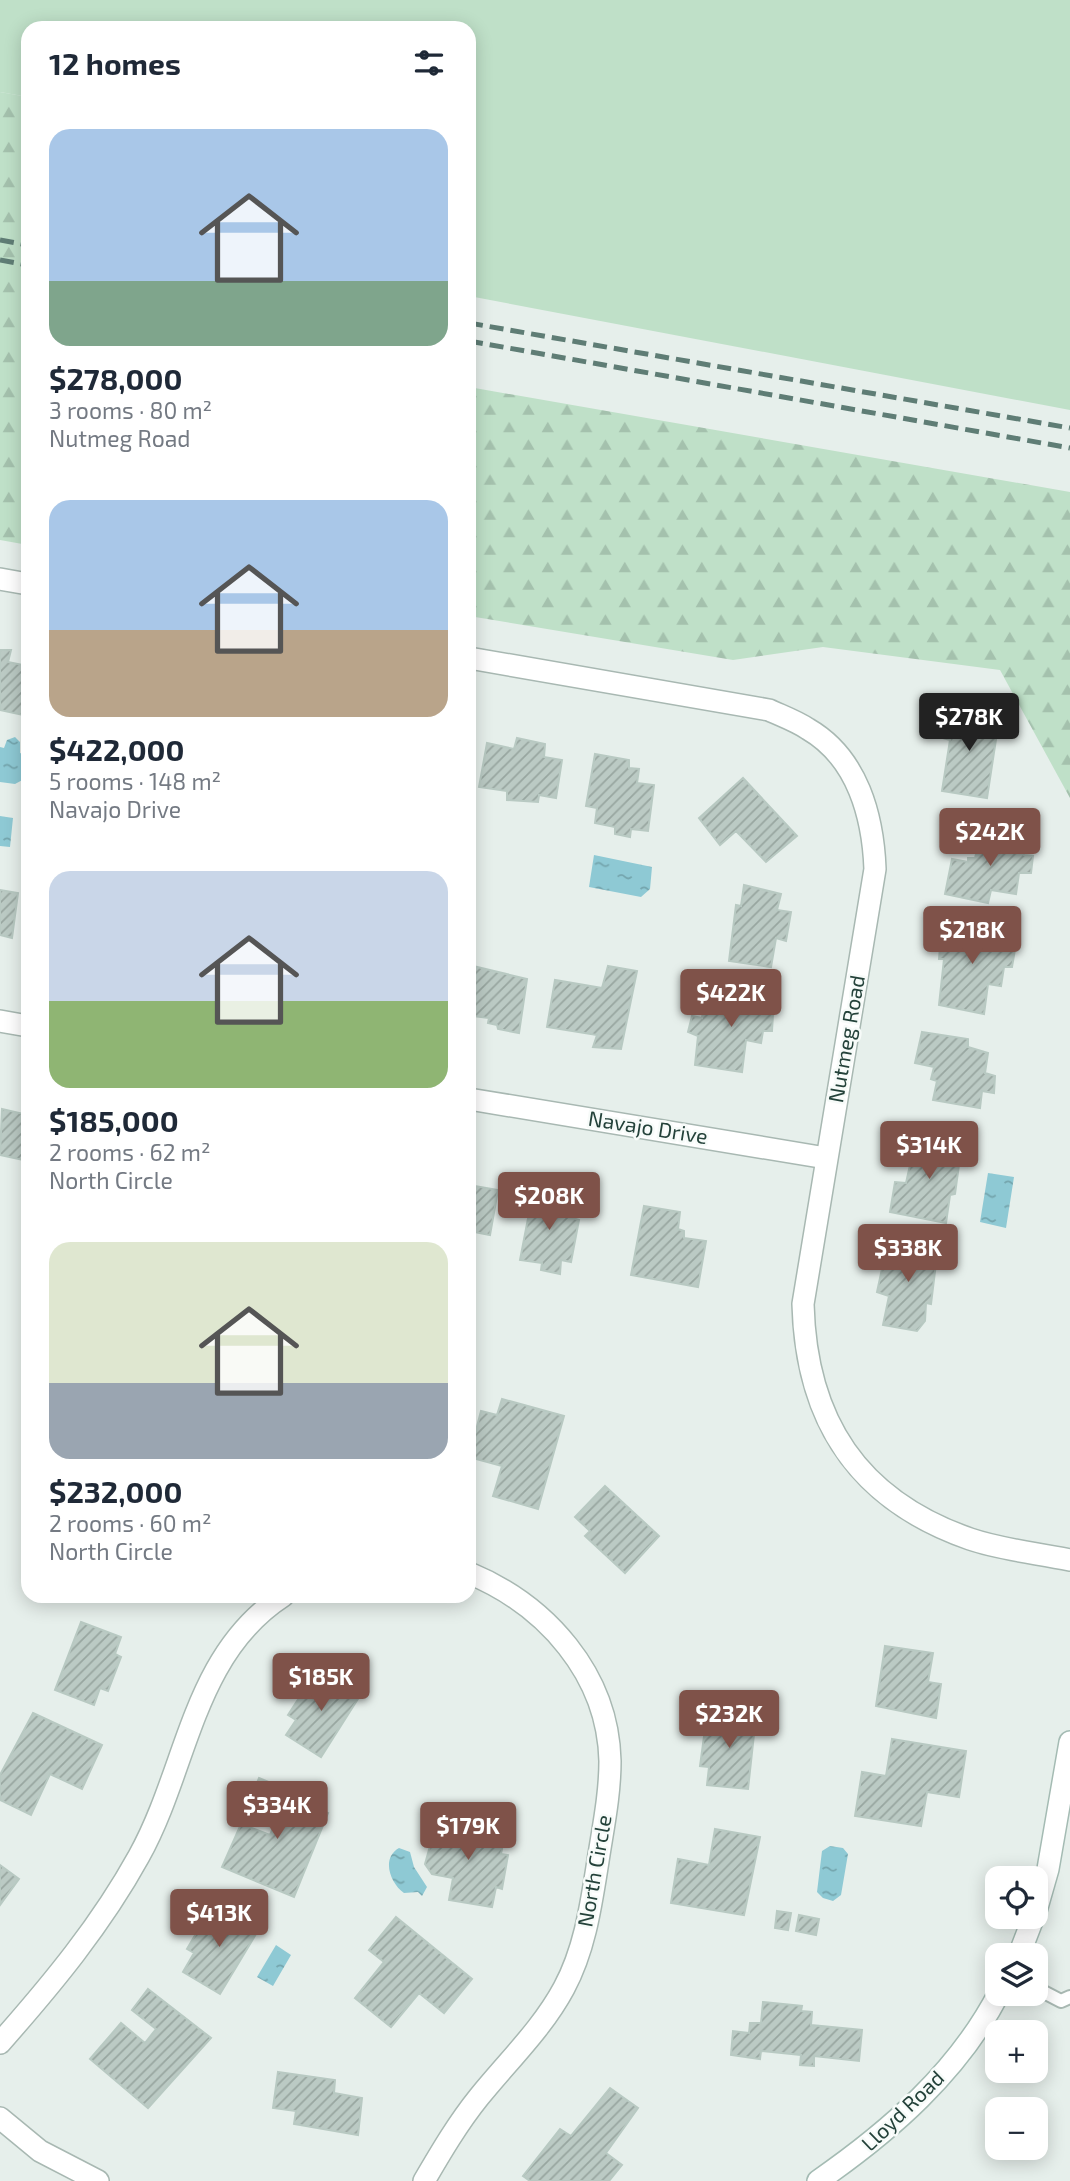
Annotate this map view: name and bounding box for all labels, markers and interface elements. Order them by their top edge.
icon: filters [410,44,448,82]
text: 12 homes [49,45,181,81]
icon: home [186,175,312,301]
text: $278,000 [49,360,182,396]
text: 3 rooms · 80 m² [49,396,212,424]
text: Nutmeg Road [49,424,191,452]
icon: home [186,546,312,672]
pin: $278K [920,694,1018,753]
text: $278K [935,702,1003,730]
text: $422,000 [49,731,184,767]
text: 5 rooms · 148 m² [49,767,221,795]
text: Navajo Drive [49,795,181,823]
pin: $242K [941,808,1039,868]
text: $242K [955,817,1025,845]
pin: $218K [923,906,1021,966]
text: $218K [939,915,1005,943]
icon: home [186,917,312,1043]
pin: $422K [682,970,780,1029]
street label: Nutmeg Road [822,973,869,1105]
text: $422K [696,978,766,1006]
text: $185,000 [49,1102,179,1138]
street label: Navajo Drive [587,1105,710,1149]
pin: $314K [880,1122,978,1181]
text: $314K [896,1130,962,1158]
text: 2 rooms · 62 m² [49,1138,211,1166]
text: North Circle [49,1166,173,1194]
pin: $208K [500,1172,598,1232]
text: $208K [514,1181,584,1209]
pin: $338K [859,1224,957,1284]
text: $338K [874,1233,942,1261]
icon: home [186,1288,312,1414]
text: $232,000 [49,1473,182,1509]
text: 2 rooms · 60 m² [49,1509,211,1537]
text: North Circle [49,1537,173,1565]
pin: $185K [272,1654,370,1713]
text: $185K [289,1662,353,1690]
pin: $232K [680,1690,778,1750]
text: $232K [695,1699,763,1727]
pin: $334K [228,1782,326,1841]
text: $334K [243,1790,311,1818]
pin: $179K [419,1802,517,1862]
text: $179K [436,1811,500,1839]
street label: North Circle [571,1813,616,1929]
map controls [985,1866,1048,2160]
button: locate [985,1866,1048,1929]
pin: $413K [170,1890,268,1949]
text: $413K [186,1898,252,1926]
button: layers [985,1943,1048,2006]
button: + [985,2020,1048,2083]
street label: Lloyd Road [856,2064,948,2155]
button: − [985,2097,1048,2160]

